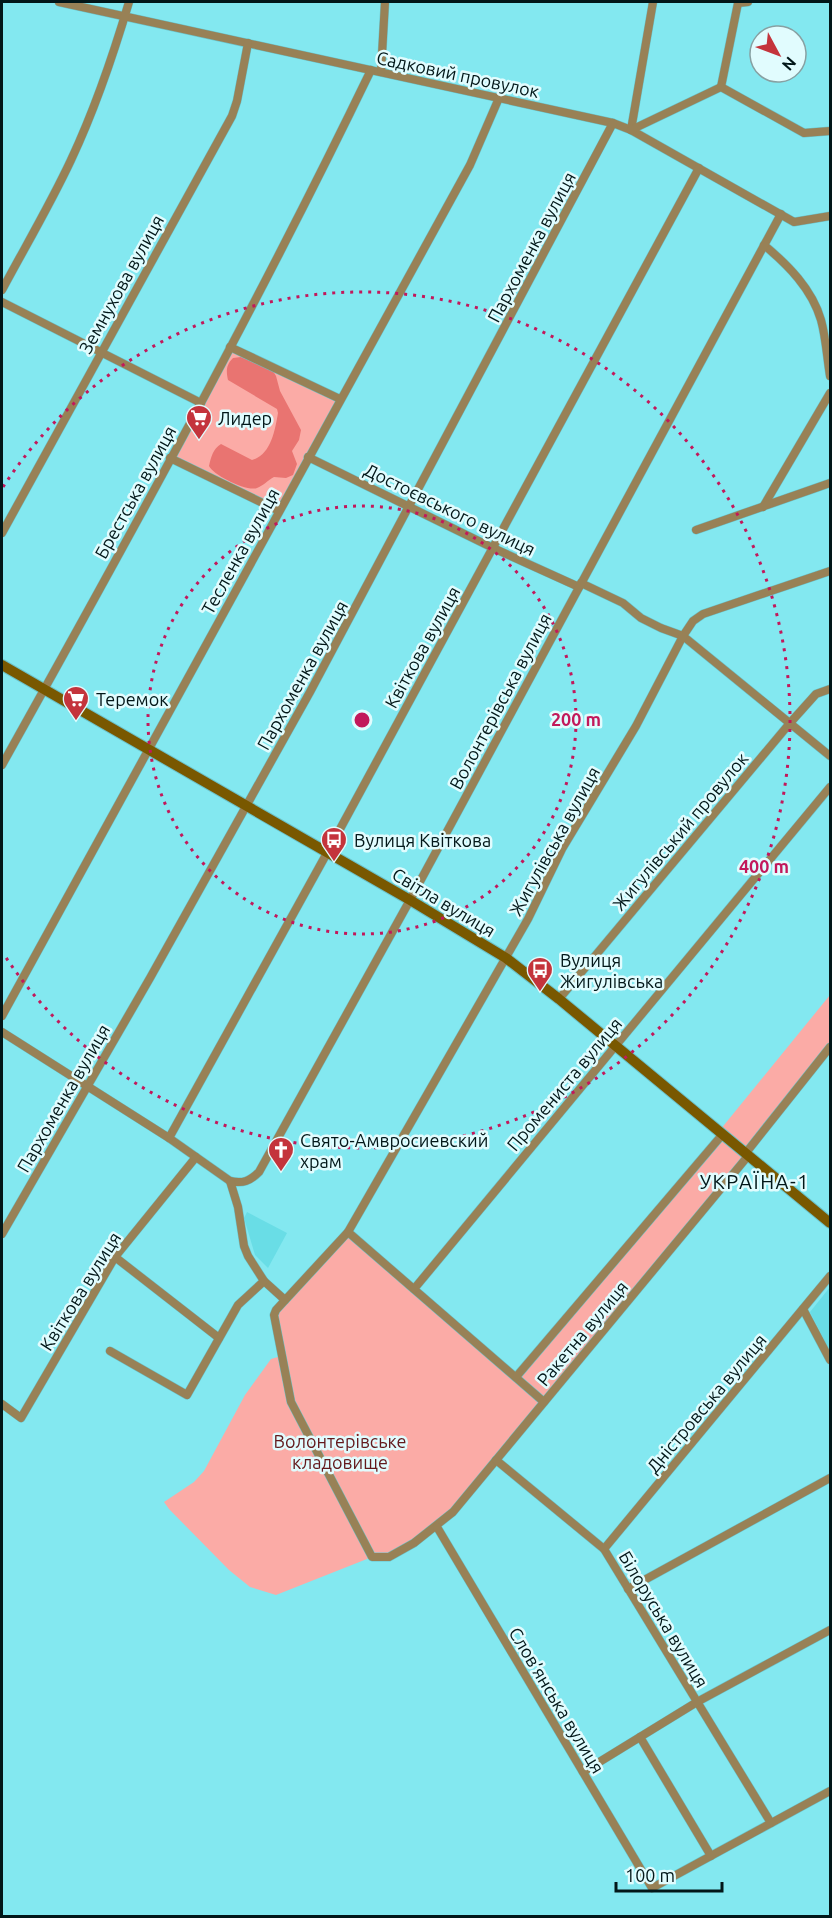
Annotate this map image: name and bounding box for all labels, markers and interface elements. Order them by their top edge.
north arrow [748,24,808,84]
street label: Садковий провулок [375,47,541,101]
text: N [779,53,800,74]
street label: Пархоменка вулиця [483,168,579,326]
street label: Земнухова вулиця [75,211,167,357]
supermarket icon: Лидер [184,403,214,441]
place label: Лидер [218,408,272,428]
street label: Брестська вулиця [90,422,180,562]
street label: Достоєвського вулиця [361,459,539,559]
street label: Тесленка вулиця [197,484,283,618]
street label: Квіткова вулиця [380,583,464,711]
street label: Пархоменка вулиця [253,597,351,753]
street label: Волонтерівська вулиця [445,610,555,792]
supermarket icon: Теремок [61,684,91,722]
place label: Теремок [96,689,169,709]
text: 200 m [551,709,601,729]
centre of rings [352,710,372,730]
street label: Жигулівський провулок [608,748,752,914]
street label: Жигулівська вулиця [505,763,603,919]
bus stop icon: Вулиця Квіткова [319,825,349,863]
place label: Вулиця Квіткова [354,830,491,850]
text: 400 m [739,856,789,876]
street label: Світла вулиця [389,863,499,941]
place label: Вулиця Жигулівська [560,950,663,991]
bus stop icon: Вулиця Жигулівська [525,955,555,993]
street label: Промениста вулиця [503,1013,625,1155]
street label: Пархоменка вулиця [13,1021,113,1175]
place label: Свято-Амвросиевский храм [300,1130,488,1171]
church icon: Свято-Амвросиевский храм [266,1135,296,1173]
district label: УКРАЇНА-1 [700,1170,810,1193]
street label: Квіткова вулиця [36,1228,124,1354]
street label: Ракетна вулиця [532,1277,632,1389]
street label: Дністровська вулиця [642,1330,770,1476]
park label: Волонтерівське кладовище [274,1431,406,1472]
street label: Білоруська вулиця [615,1547,713,1691]
street label: Слов’янська вулиця [506,1623,608,1777]
scale bar [616,1855,722,1893]
text: 100 m [625,1865,675,1885]

